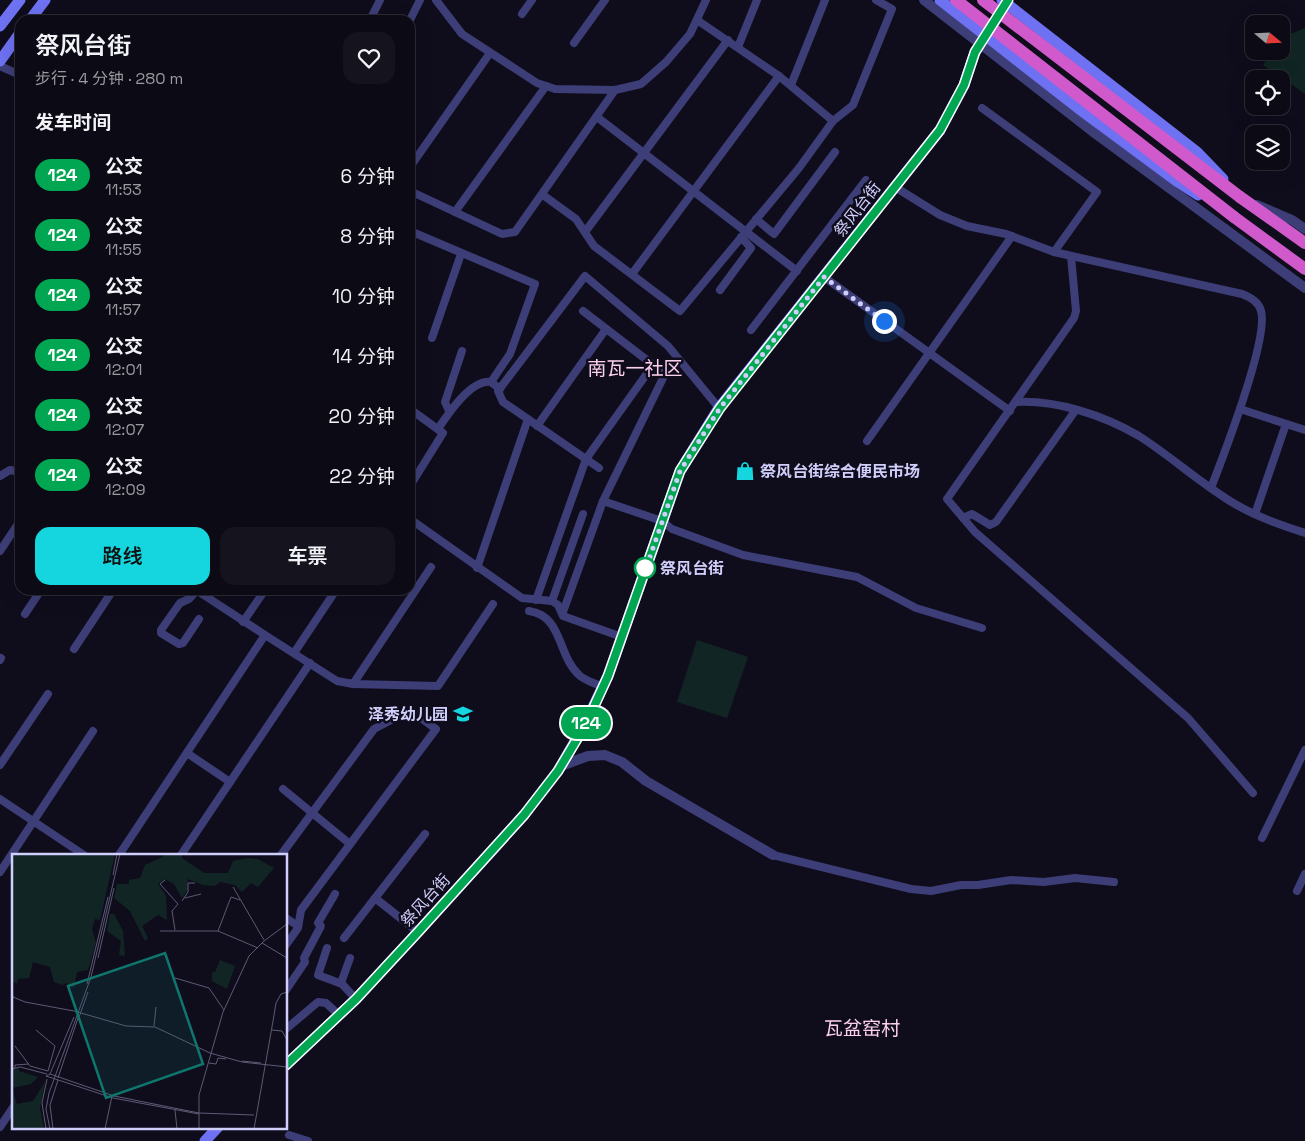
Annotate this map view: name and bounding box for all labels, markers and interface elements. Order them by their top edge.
north arrow [1245,15,1290,60]
map controls [1245,15,1290,170]
text: 祭风台街 [35,30,131,61]
button: heart [343,32,395,84]
text: 步行 · 4 分钟 · 280 m [35,68,183,89]
button: locate [1245,70,1290,115]
text: 发车时间 [35,110,111,135]
button: layers [1245,125,1290,170]
text: 公交 [105,154,143,179]
text: 124 [48,163,78,186]
text: 6 分钟 [340,164,395,189]
street label: 祭风台街 [829,178,885,241]
text: 11:53 [105,179,142,200]
text: 公交 [105,214,143,239]
text: 124 [48,223,78,246]
text: 8 分钟 [340,224,395,249]
text: 11:55 [105,239,142,260]
text: 公交 [105,274,143,299]
text: 124 [48,283,78,306]
text: 10 分钟 [332,284,395,309]
text: 11:57 [105,299,141,320]
your location [872,309,897,334]
text: 公交 [105,334,143,359]
text: 124 [48,343,78,366]
text: 14 分钟 [332,344,395,369]
district label: 南瓦一社区 [587,356,683,381]
text: 12:01 [105,359,142,380]
text: 公交 [105,394,143,419]
text: 124 [48,403,78,426]
text: 20 分钟 [328,404,395,429]
text: 12:07 [105,419,144,440]
text: 公交 [105,454,143,479]
shop icon: 祭风台街综合便民市场 [734,460,756,482]
place label: 祭风台街综合便民市场 [760,461,920,482]
text: 124 [48,463,78,486]
text: 22 分钟 [329,464,395,489]
text: 12:09 [105,479,145,500]
button: 路线 [35,527,210,585]
button: 车票 [220,527,395,585]
marker: 祭风台街 [634,557,656,579]
place label: 祭风台街 [660,558,724,579]
school or university icon: 泽秀幼儿园 [452,703,474,725]
place label: 泽秀幼儿园 [368,704,448,725]
line badge: 124 [557,707,615,739]
text: 124 [571,711,601,734]
inset map [12,854,288,1128]
street label: 祭风台街 [396,870,455,931]
district label: 瓦盆窑村 [824,1016,900,1041]

